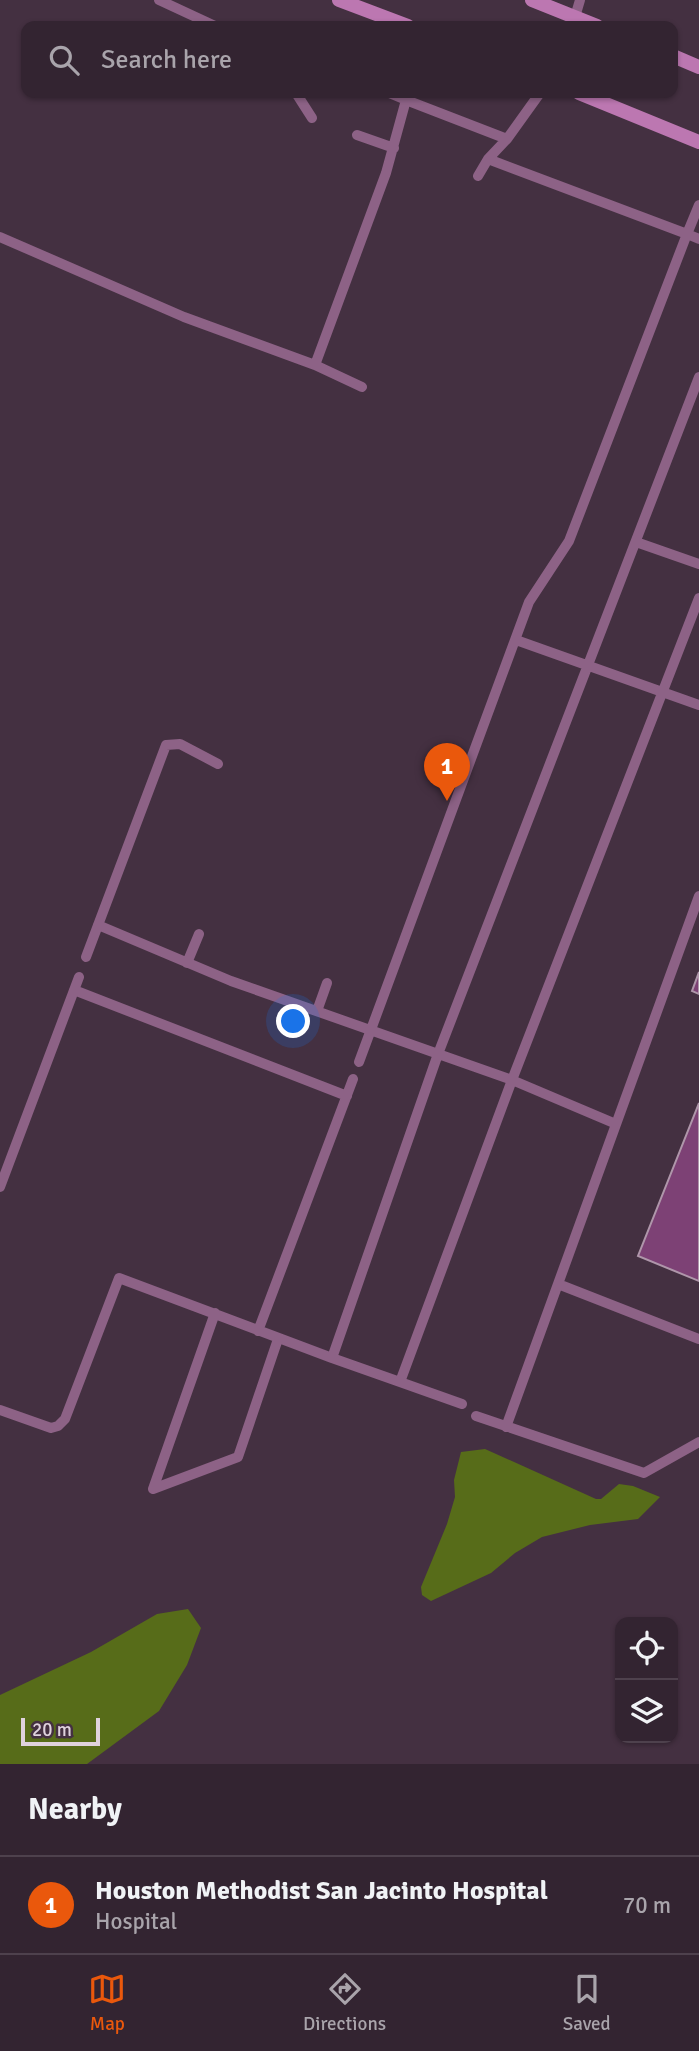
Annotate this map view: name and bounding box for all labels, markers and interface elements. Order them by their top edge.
search box [21,21,678,98]
icon: search [45,41,83,79]
text: Search here [101,44,232,76]
pin: 1 [424,743,470,801]
your location [276,1004,310,1038]
map controls [615,1617,678,1743]
button: locate [615,1617,678,1680]
button: layers [615,1680,678,1743]
scale bar [21,1715,100,1747]
text: 20 m [32,1718,72,1742]
text: Nearby [28,1791,122,1828]
text: Houston Methodist San Jacinto Hospital [95,1875,548,1907]
text: 1 [45,1891,57,1920]
text: 70 m [623,1891,671,1920]
text: Hospital [95,1907,177,1936]
tab: Map [88,1970,126,2036]
tab: Directions [303,1970,386,2036]
tab: Saved [563,1970,611,2036]

